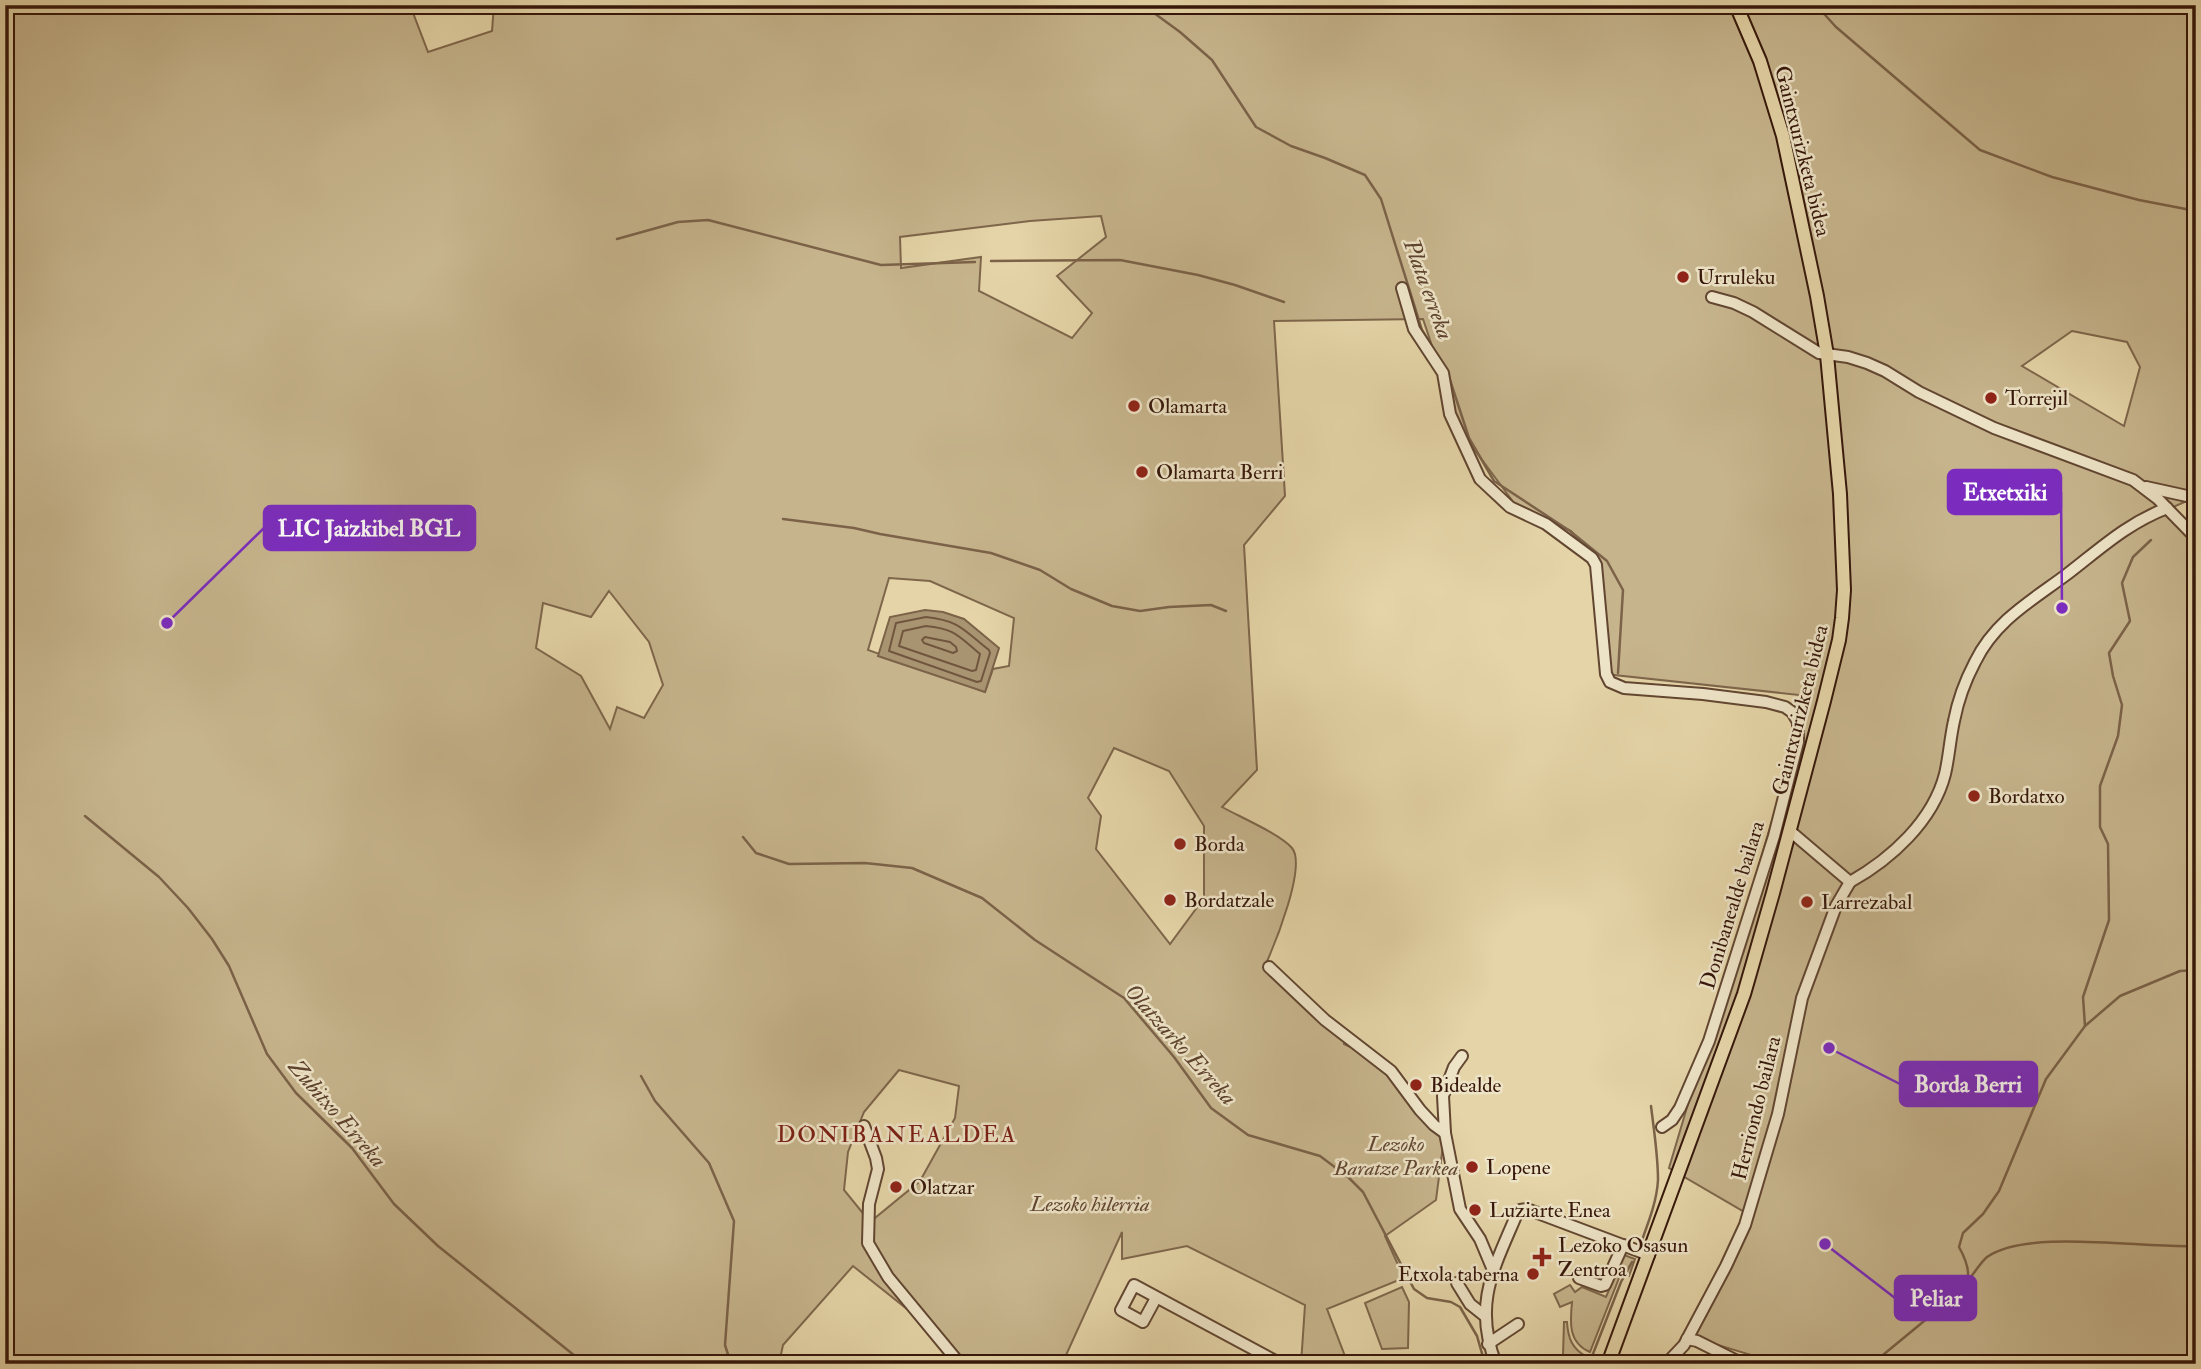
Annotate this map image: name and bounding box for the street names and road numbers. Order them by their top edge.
street label: Gaintxurizketa bidea [1768,63,1837,240]
street label: Gaintxurizketa bidea [1766,622,1835,798]
street label: Donibanealde bailara [1694,817,1771,993]
street label: Herriondo bailara [1726,1033,1788,1183]

